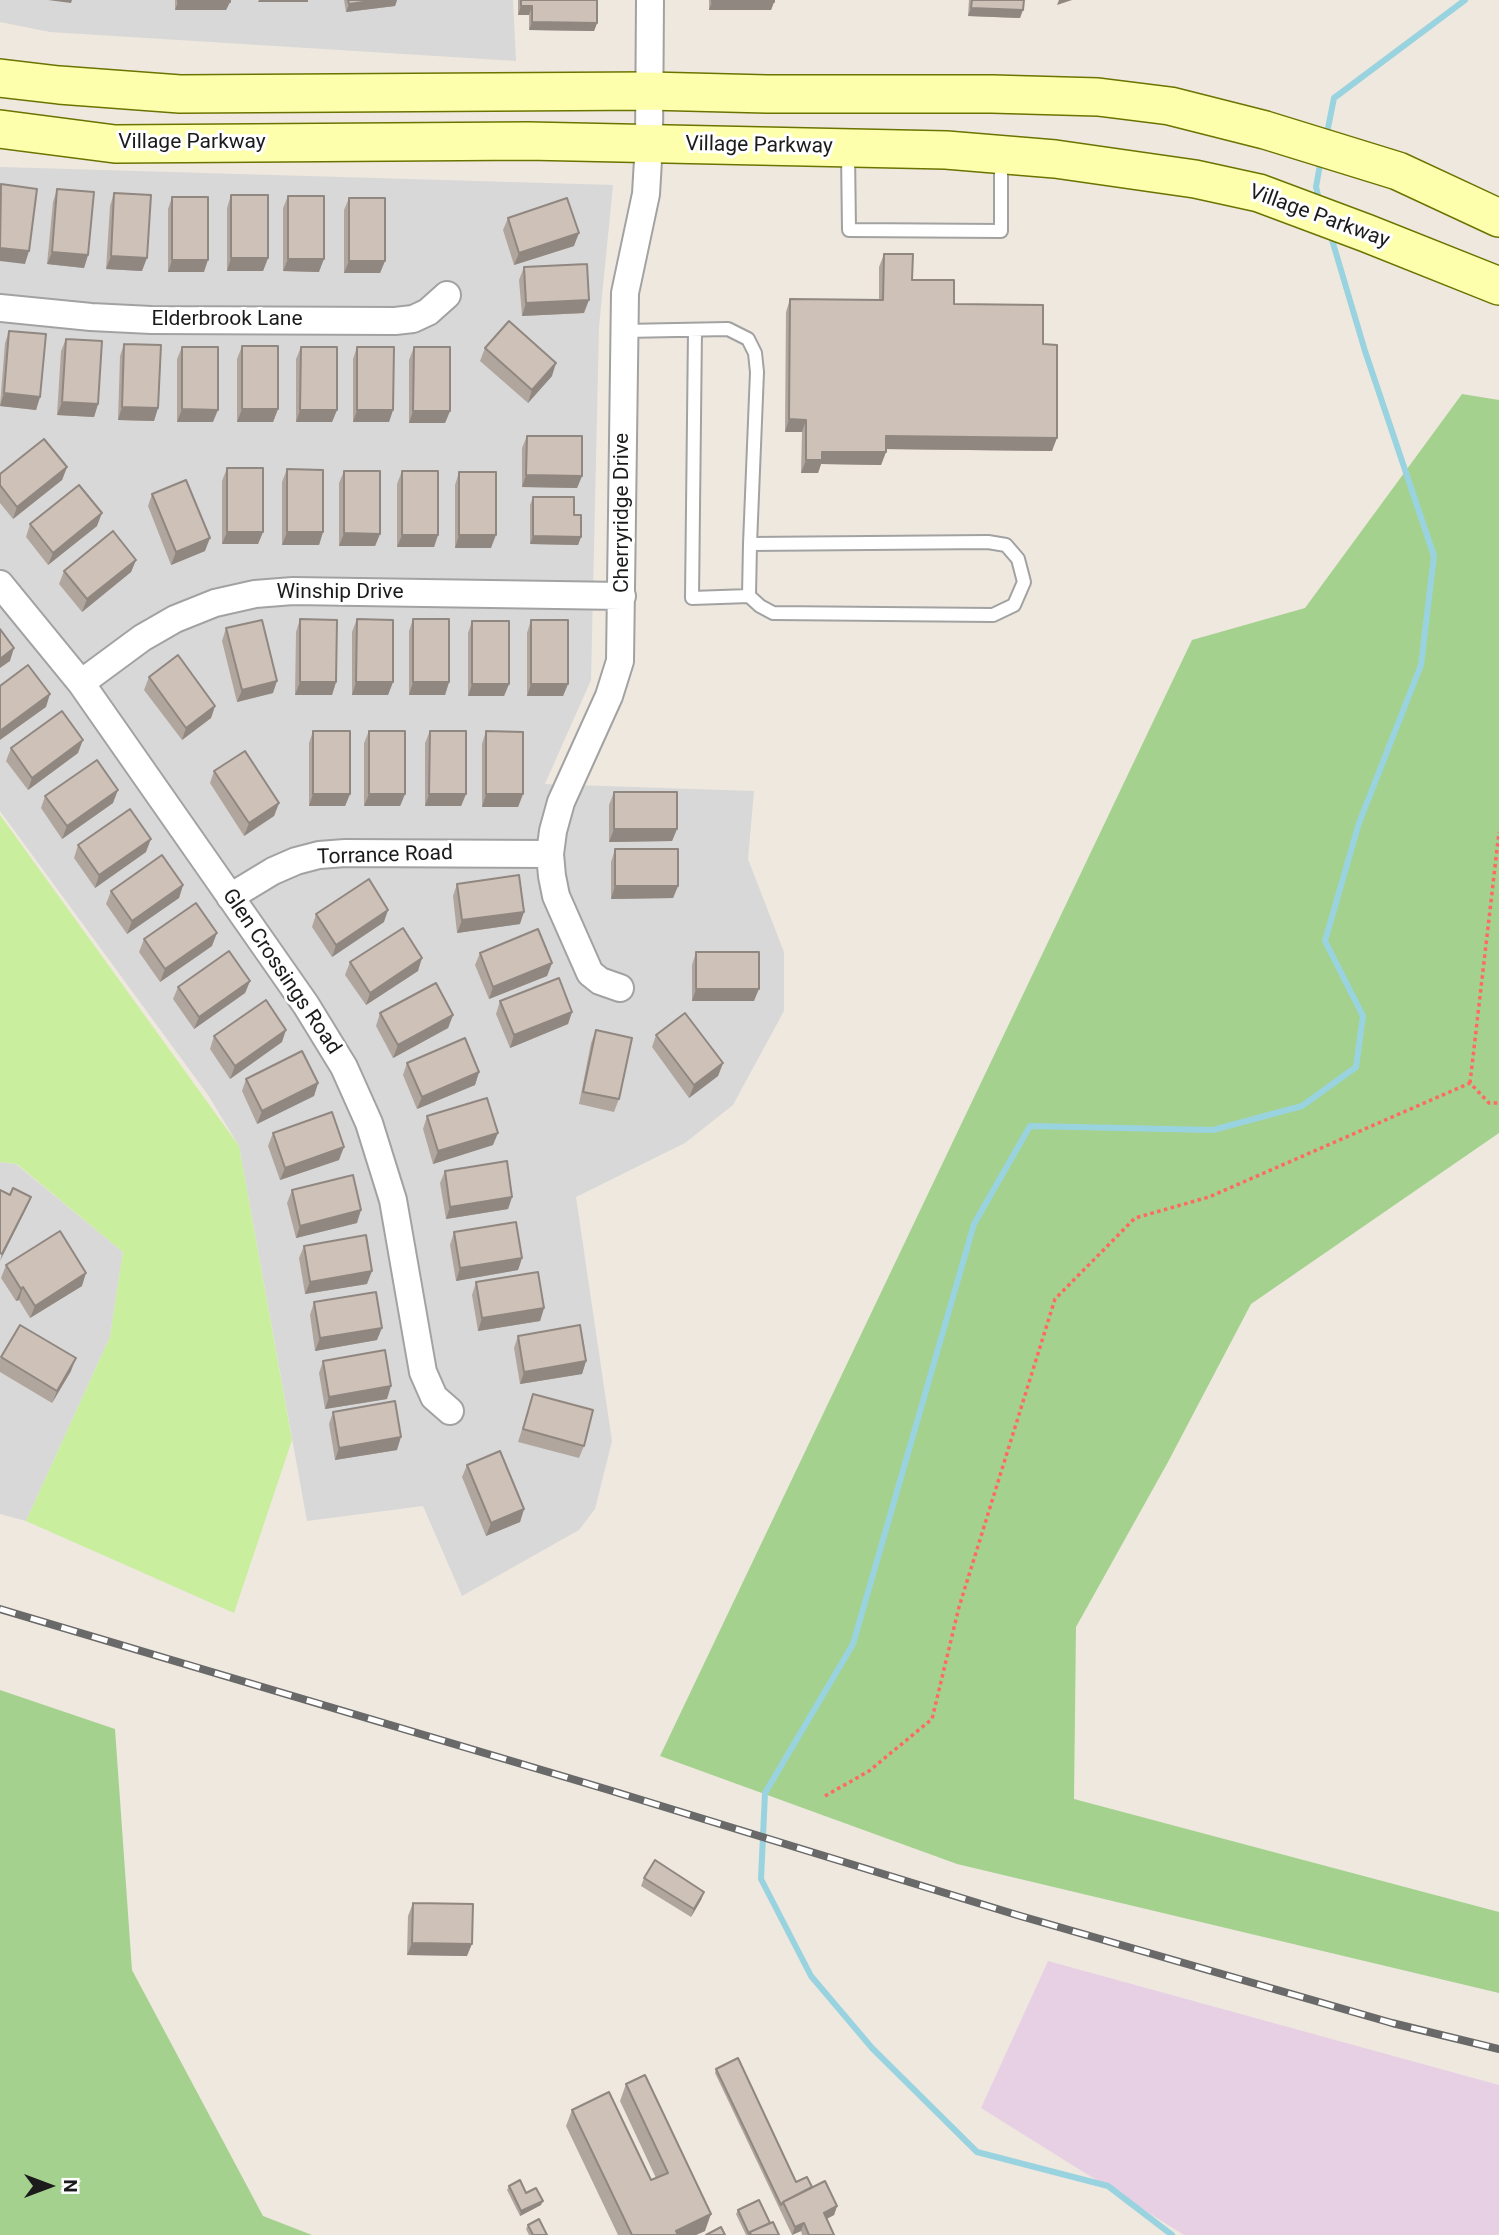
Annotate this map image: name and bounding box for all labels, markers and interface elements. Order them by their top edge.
street label: Village Parkway [118,130,266,156]
street label: Village Parkway [685,132,833,160]
street label: Village Parkway [1245,180,1393,254]
street label: Elderbrook Lane [151,307,303,333]
street label: Cherryridge Drive [610,433,636,593]
street label: Winship Drive [276,580,404,606]
street label: Torrance Road [317,841,453,871]
street label: Glen Crossings Road [216,884,346,1060]
north arrow [14,2151,84,2221]
text: N [59,2179,82,2193]

